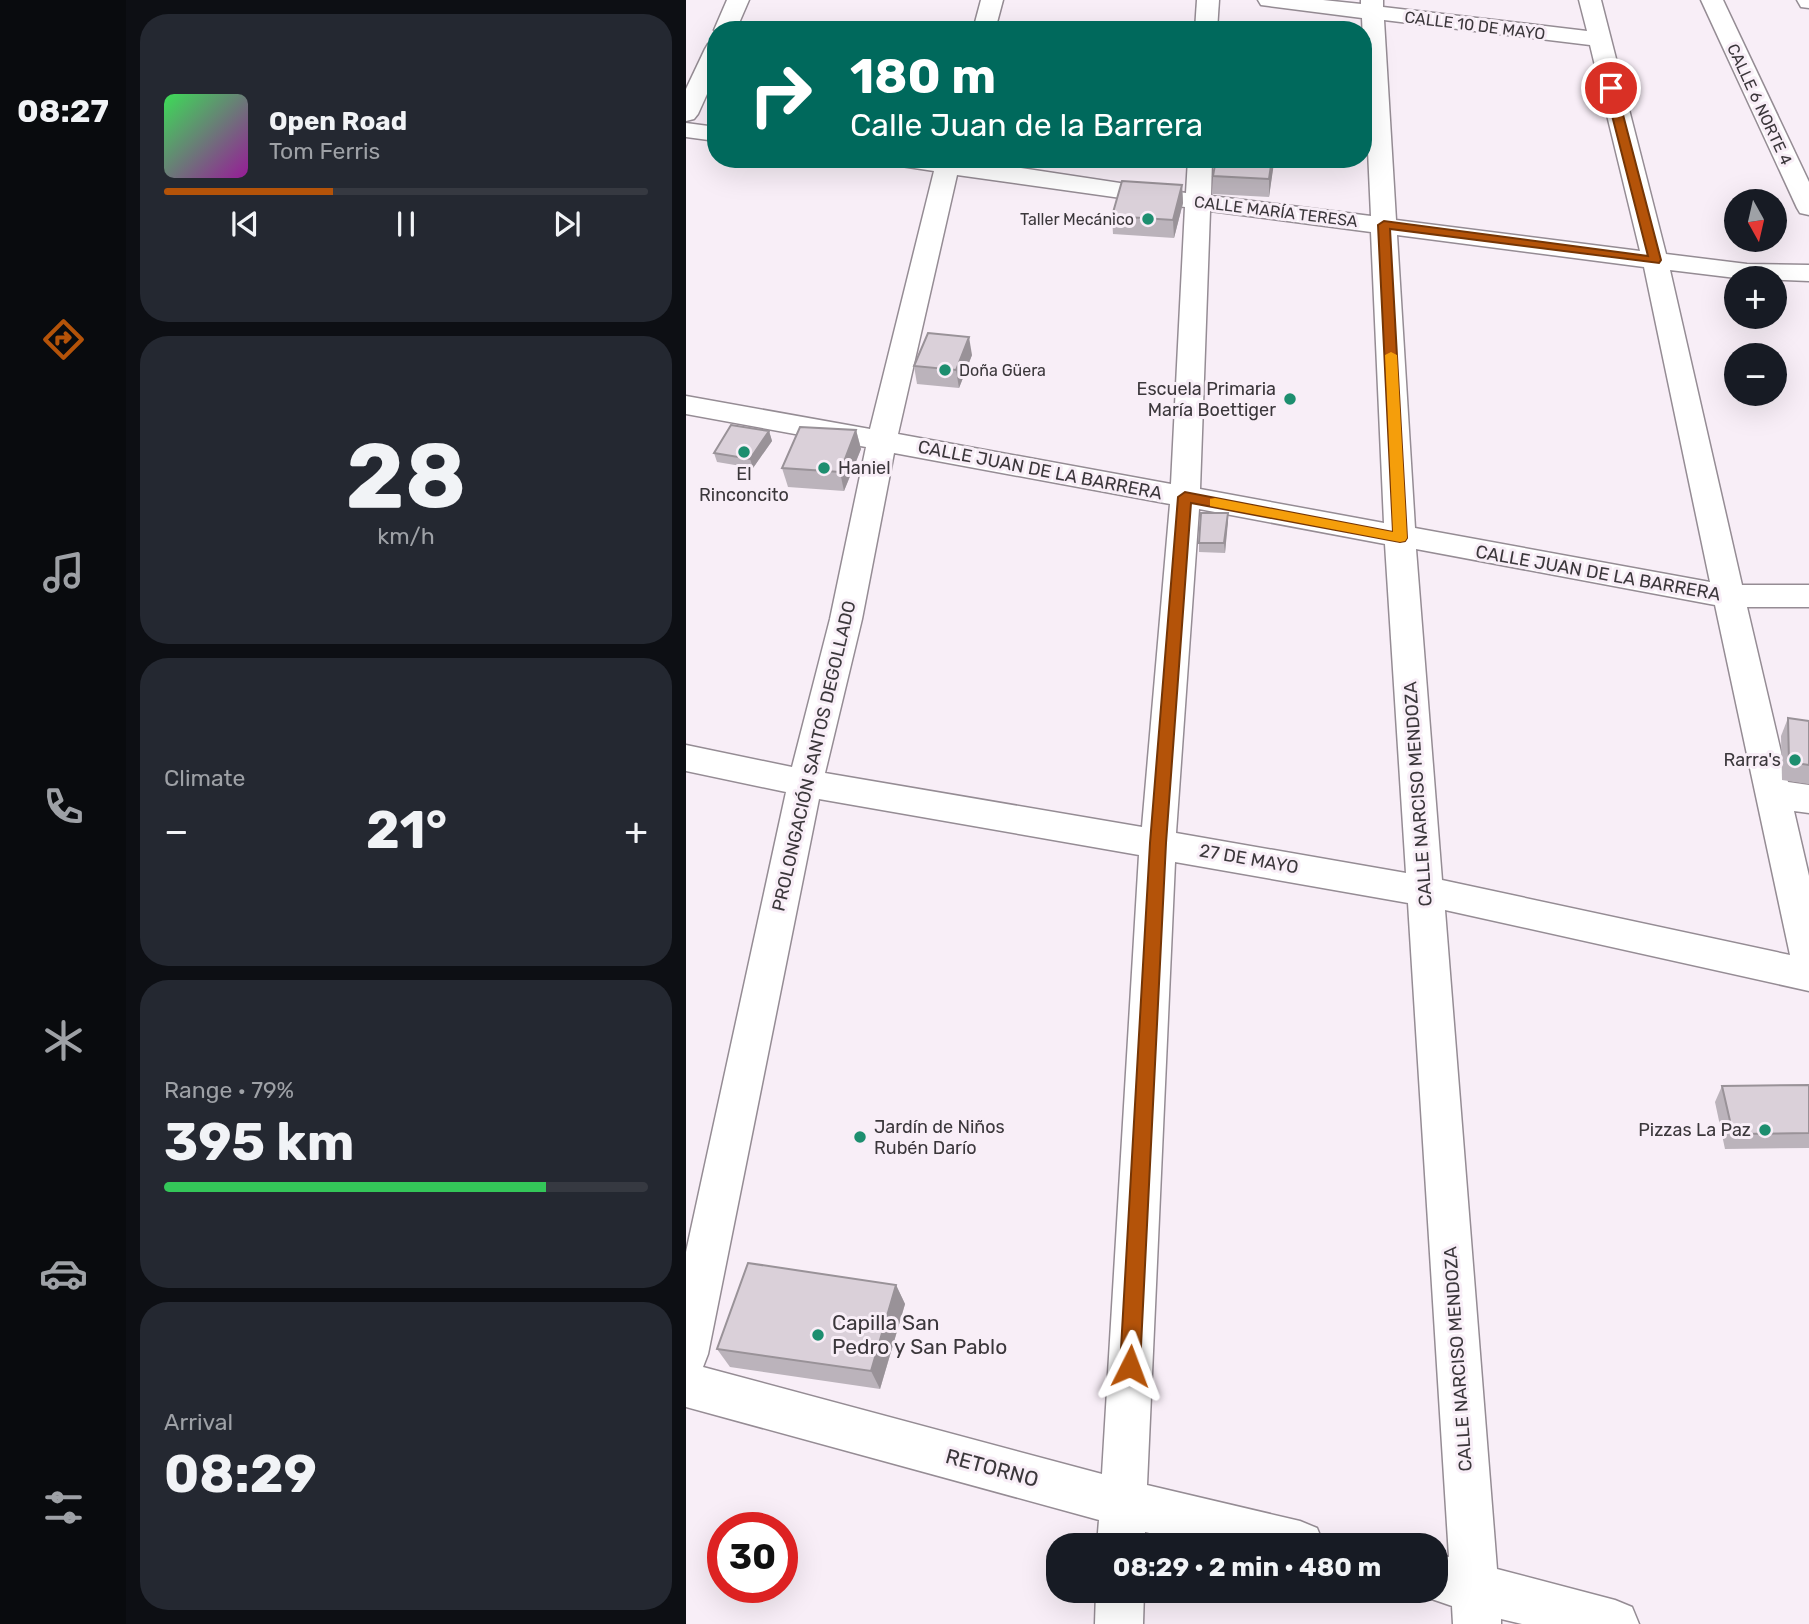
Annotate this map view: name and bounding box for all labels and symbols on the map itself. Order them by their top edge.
street label: CALLE 10 DE MAYO [1404,7,1546,44]
street label: CALLE 6 NORTE 4 [1723,41,1796,168]
pin [1581,58,1641,118]
north arrow [1724,189,1787,252]
street label: CALLE MARÍA TERESA [1193,192,1359,231]
place label: Taller Mecánico [1020,210,1134,229]
marker: Taller Mecánico [1140,211,1156,227]
place label: Doña Güera [959,361,1046,380]
marker: Doña Güera [937,362,953,378]
place label: Escuela Primaria María Boettiger [1137,378,1276,421]
marker: Escuela Primaria María Boettiger [1282,391,1298,407]
street label: CALLE JUAN DE LA BARRERA [916,436,1164,504]
marker: El Rinconcito [736,444,752,460]
place label: Haniel [838,457,891,479]
marker: Haniel [816,460,832,476]
place label: El Rinconcito [699,463,789,506]
street label: CALLE JUAN DE LA BARRERA [1474,541,1722,605]
street label: PROLONGACIÓN SANTOS DEGOLLADO [768,599,860,913]
street label: CALLE NARCISO MENDOZA [1399,681,1437,907]
place label: Rarra's [1724,749,1781,771]
marker: Rarra's [1787,752,1803,768]
street label: 27 DE MAYO [1198,839,1300,879]
place label: Jardín de Niños Rubén Darío [874,1116,1005,1159]
place label: Pizzas La Paz [1638,1119,1751,1141]
marker: Pizzas La Paz [1757,1122,1773,1138]
marker: Jardín de Niños Rubén Darío [852,1129,868,1145]
street label: CALLE NARCISO MENDOZA [1439,1246,1477,1472]
place label: Capilla San Pedro y San Pablo [832,1310,1007,1359]
marker: Capilla San Pedro y San Pablo [810,1327,826,1343]
position arrow [1093,1329,1167,1403]
street label: RETORNO [943,1443,1041,1492]
speed limit sign: 30 [707,1512,798,1603]

